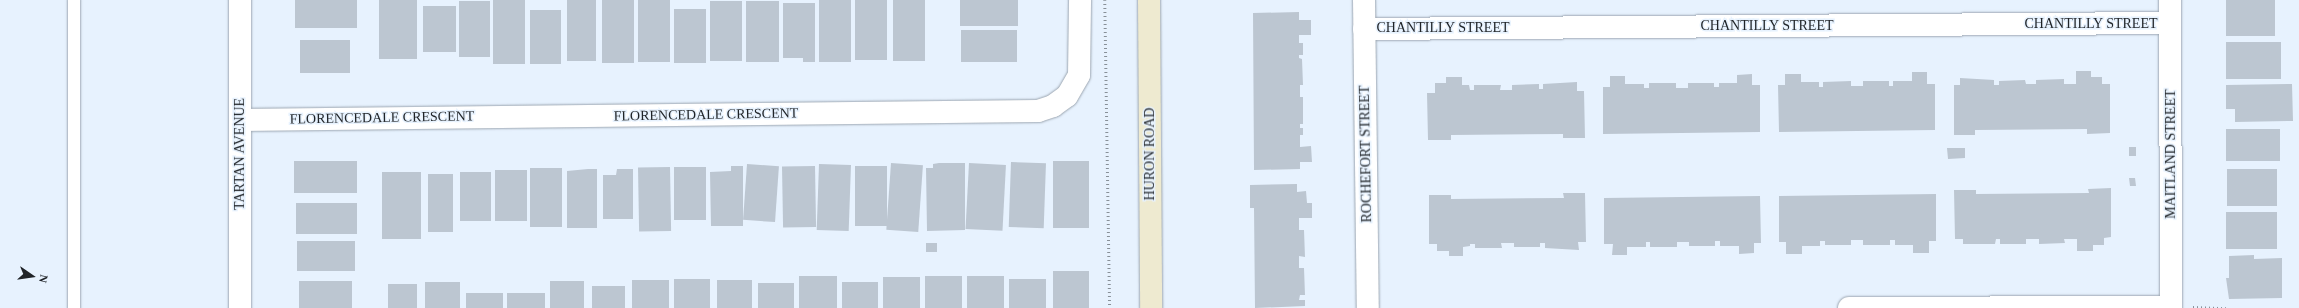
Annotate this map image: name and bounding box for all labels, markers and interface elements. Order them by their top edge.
street label: CHANTILLY STREET [2024,16,2158,32]
street label: CHANTILLY STREET [1700,18,1834,34]
street label: CHANTILLY STREET [1376,20,1510,36]
street label: ROCHEFORT STREET [1356,85,1376,223]
street label: MAITLAND STREET [2163,89,2179,219]
street label: TARTAN AVENUE [232,98,248,210]
street label: FLORENCEDALE CRESCENT [614,105,798,125]
street label: FLORENCEDALE CRESCENT [290,108,474,128]
street label: HURON ROAD [1142,108,1158,200]
north arrow [12,256,52,296]
text: N [37,273,50,284]

